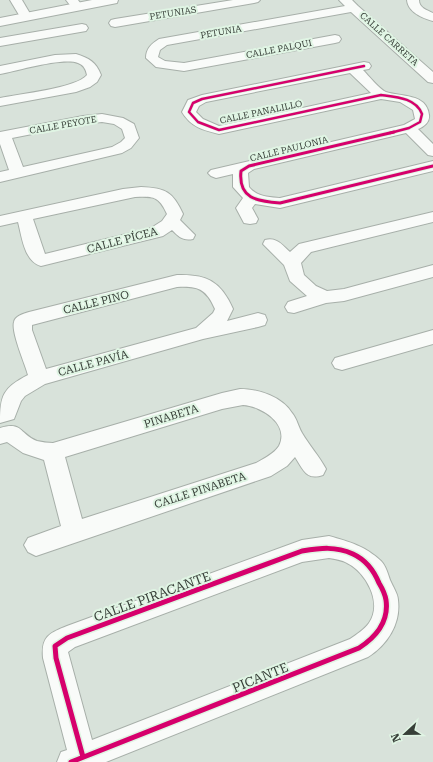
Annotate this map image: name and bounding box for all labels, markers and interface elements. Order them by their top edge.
street label: PETUNIAS [149,4,198,22]
street label: CALLE CARRETA [358,10,421,68]
street label: PETUNIA [200,23,243,41]
street label: CALLE PALQUI [245,38,313,60]
street label: CALLE PANALILLO [219,98,303,126]
street label: CALLE PEYOTE [29,114,98,136]
street label: CALLE PAULONIA [249,134,330,164]
street label: CALLE PÍCEA [85,224,159,256]
street label: CALLE PINO [62,288,131,317]
street label: CALLE PAVÍA [56,347,130,379]
street label: PINABETA [142,402,200,431]
street label: CALLE PINABETA [153,469,248,511]
street label: CALLE PIRACANTE [92,568,213,625]
street label: PICANTE [230,659,290,695]
north arrow [385,714,425,754]
text: N [388,731,404,744]

